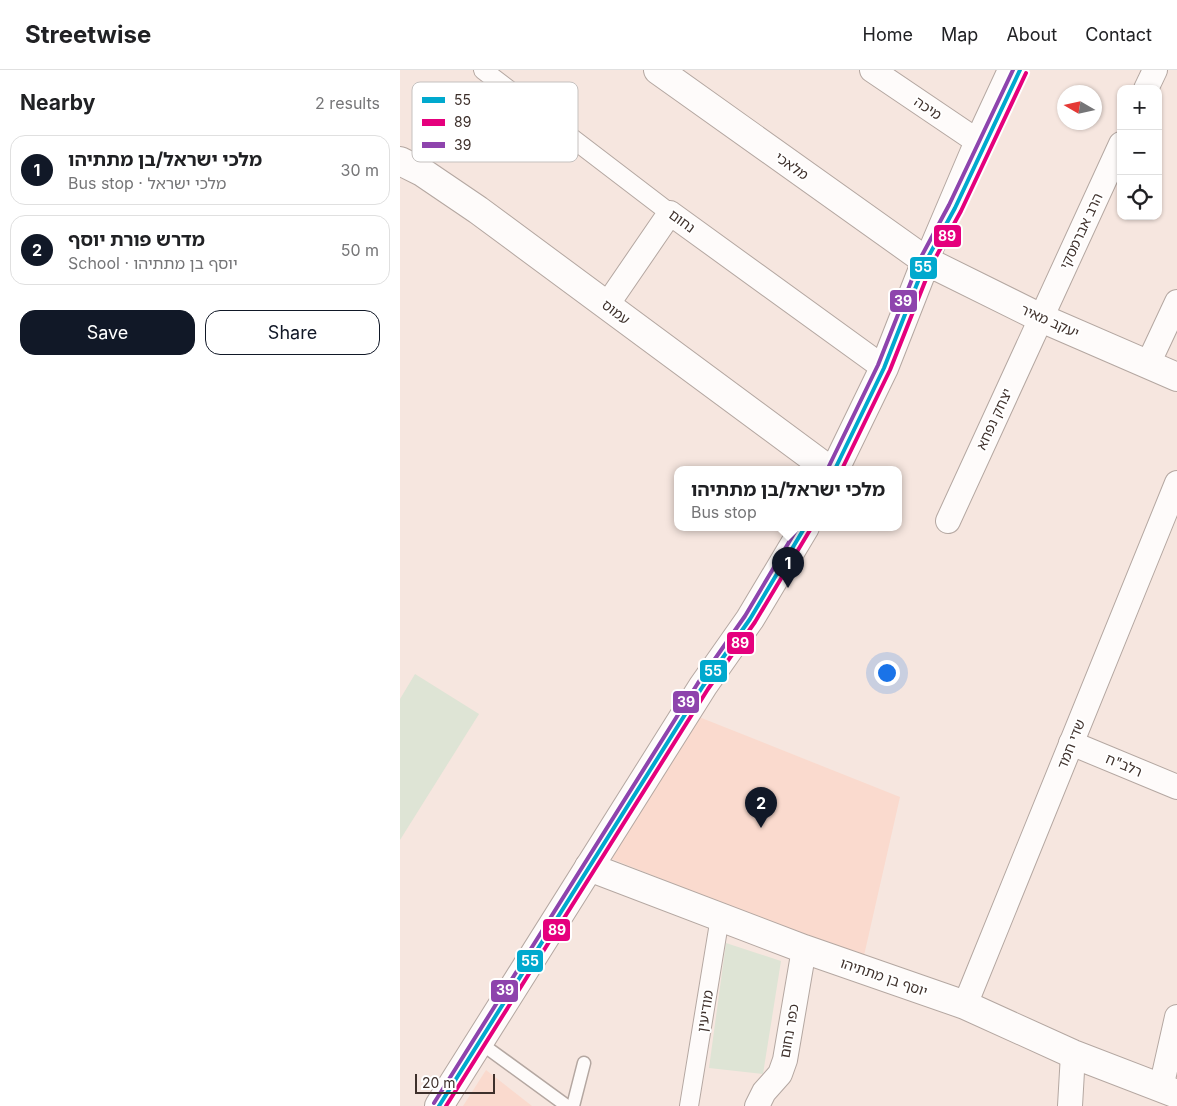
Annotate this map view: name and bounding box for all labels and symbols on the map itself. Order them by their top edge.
legend [412,82,578,162]
north arrow [1057,85,1102,130]
text: 55 [454,91,471,108]
street label: מיכה [911,92,945,123]
text: 89 [454,113,471,130]
text: 39 [454,136,471,153]
street label: מלאכי [772,148,812,183]
street label: הרב אברמסקי [1056,190,1106,272]
street label: נחום [666,205,699,236]
line badge: 89 [933,224,962,248]
text: 89 [938,227,956,244]
line badge: 55 [909,256,938,280]
text: 55 [914,258,932,275]
line badge: 39 [889,289,918,313]
text: 39 [894,292,912,309]
street label: עמוס [599,296,634,328]
street label: יעקב מאיר [1018,300,1082,341]
street label: יצחק נפחא [972,385,1015,452]
pin: 1 [772,547,804,588]
line badge: 89 [726,631,755,655]
text: 89 [731,634,749,651]
line badge: 55 [699,659,728,683]
your location [874,660,900,686]
text: 55 [704,662,722,679]
line badge: 39 [672,690,700,714]
text: 39 [677,693,695,710]
street label: שדי חמד [1053,717,1088,771]
street label: רלב"ח [1103,749,1145,780]
pin: 2 [745,787,777,828]
line badge: 89 [542,918,571,942]
text: 89 [548,921,566,938]
line badge: 55 [516,949,544,973]
text: 55 [521,952,539,969]
street label: יוסף בן מתתיהו [838,954,930,999]
line badge: 39 [490,979,519,1003]
text: 39 [496,981,514,998]
street label: מודיעין [693,989,716,1033]
street label: כפר נחום [775,1002,802,1059]
scale bar [415,1071,495,1094]

